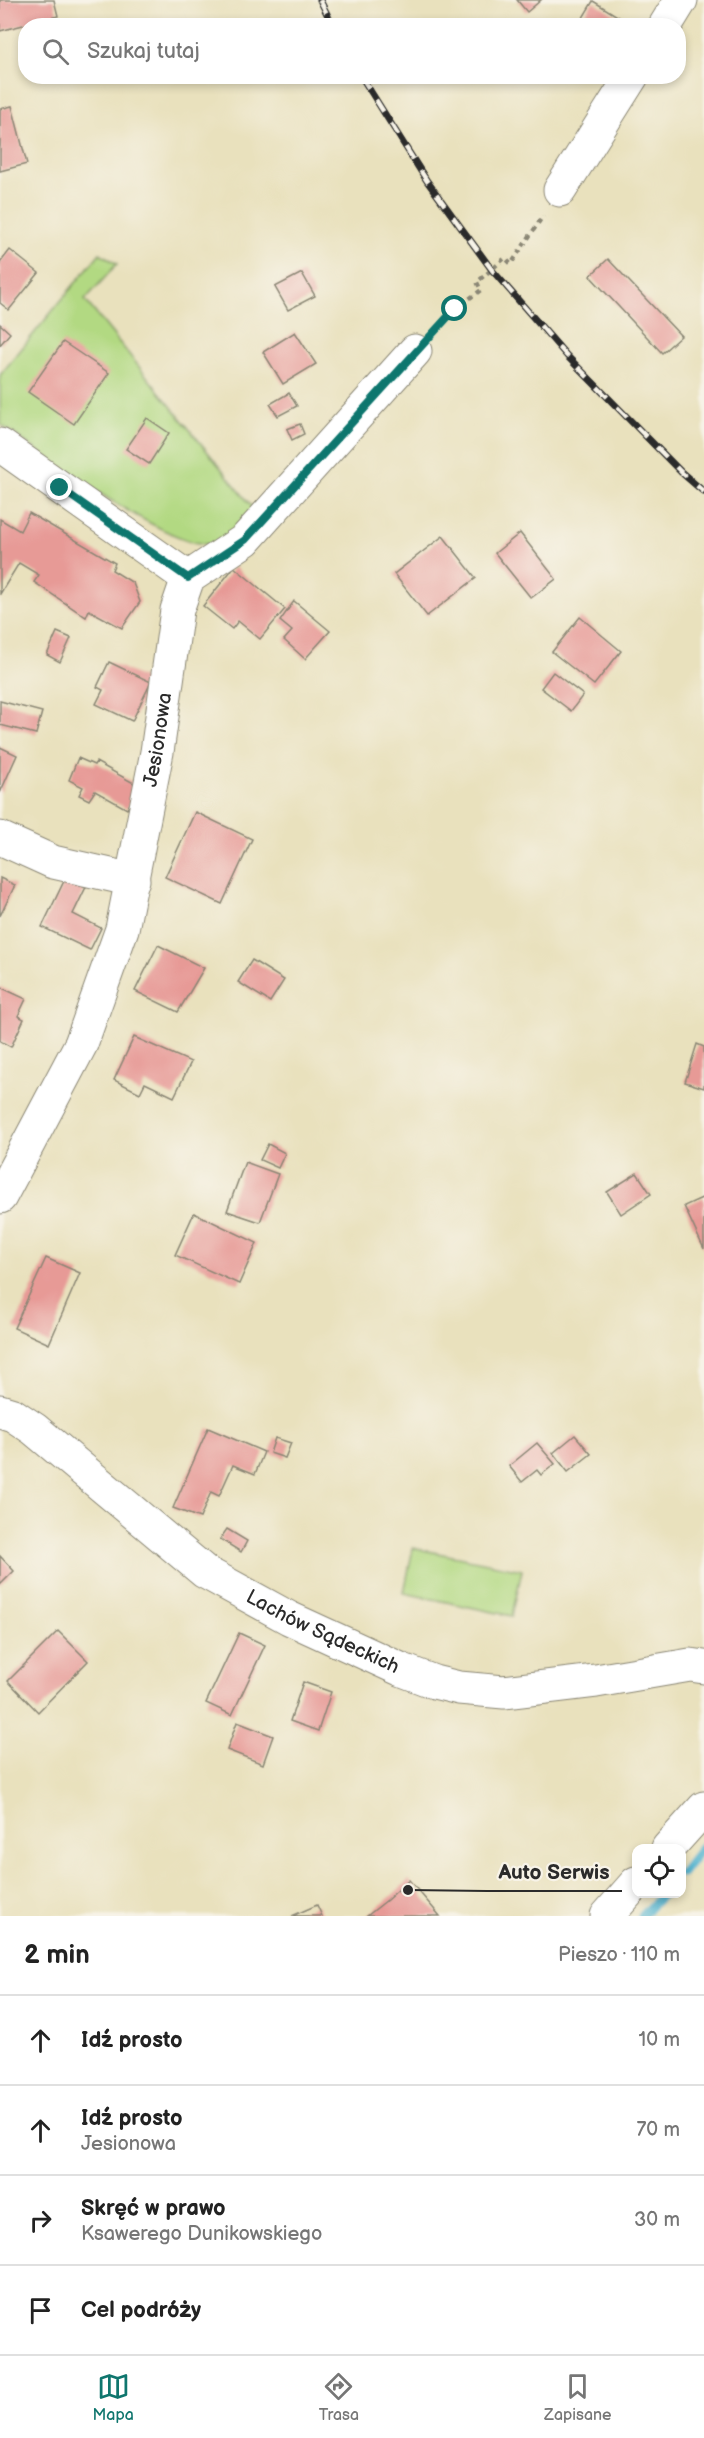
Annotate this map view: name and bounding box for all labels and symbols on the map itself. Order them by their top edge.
route start [441,295,467,321]
route end [46,474,72,500]
street label: Jesionowa [138,691,177,789]
street label: Lachów Sądeckich [242,1585,403,1679]
callout: Auto Serwis [487,1852,622,1891]
text: Auto Serwis [497,1860,610,1885]

